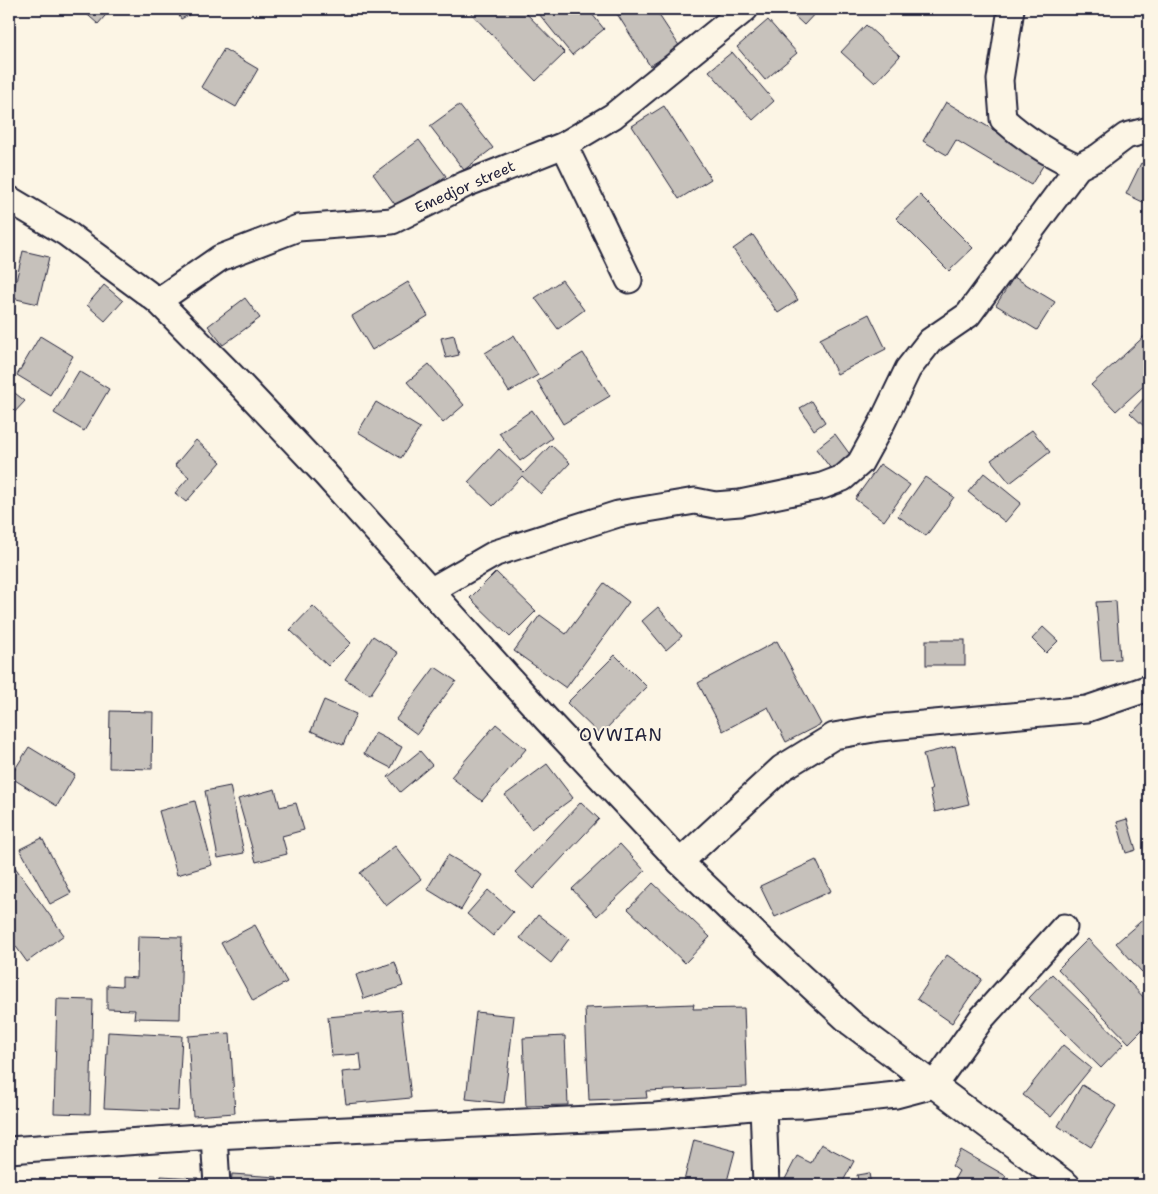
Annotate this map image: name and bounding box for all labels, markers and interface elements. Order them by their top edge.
street label: Emedjor street [412,156,518,218]
district label: OVWIAN [579,723,663,747]

